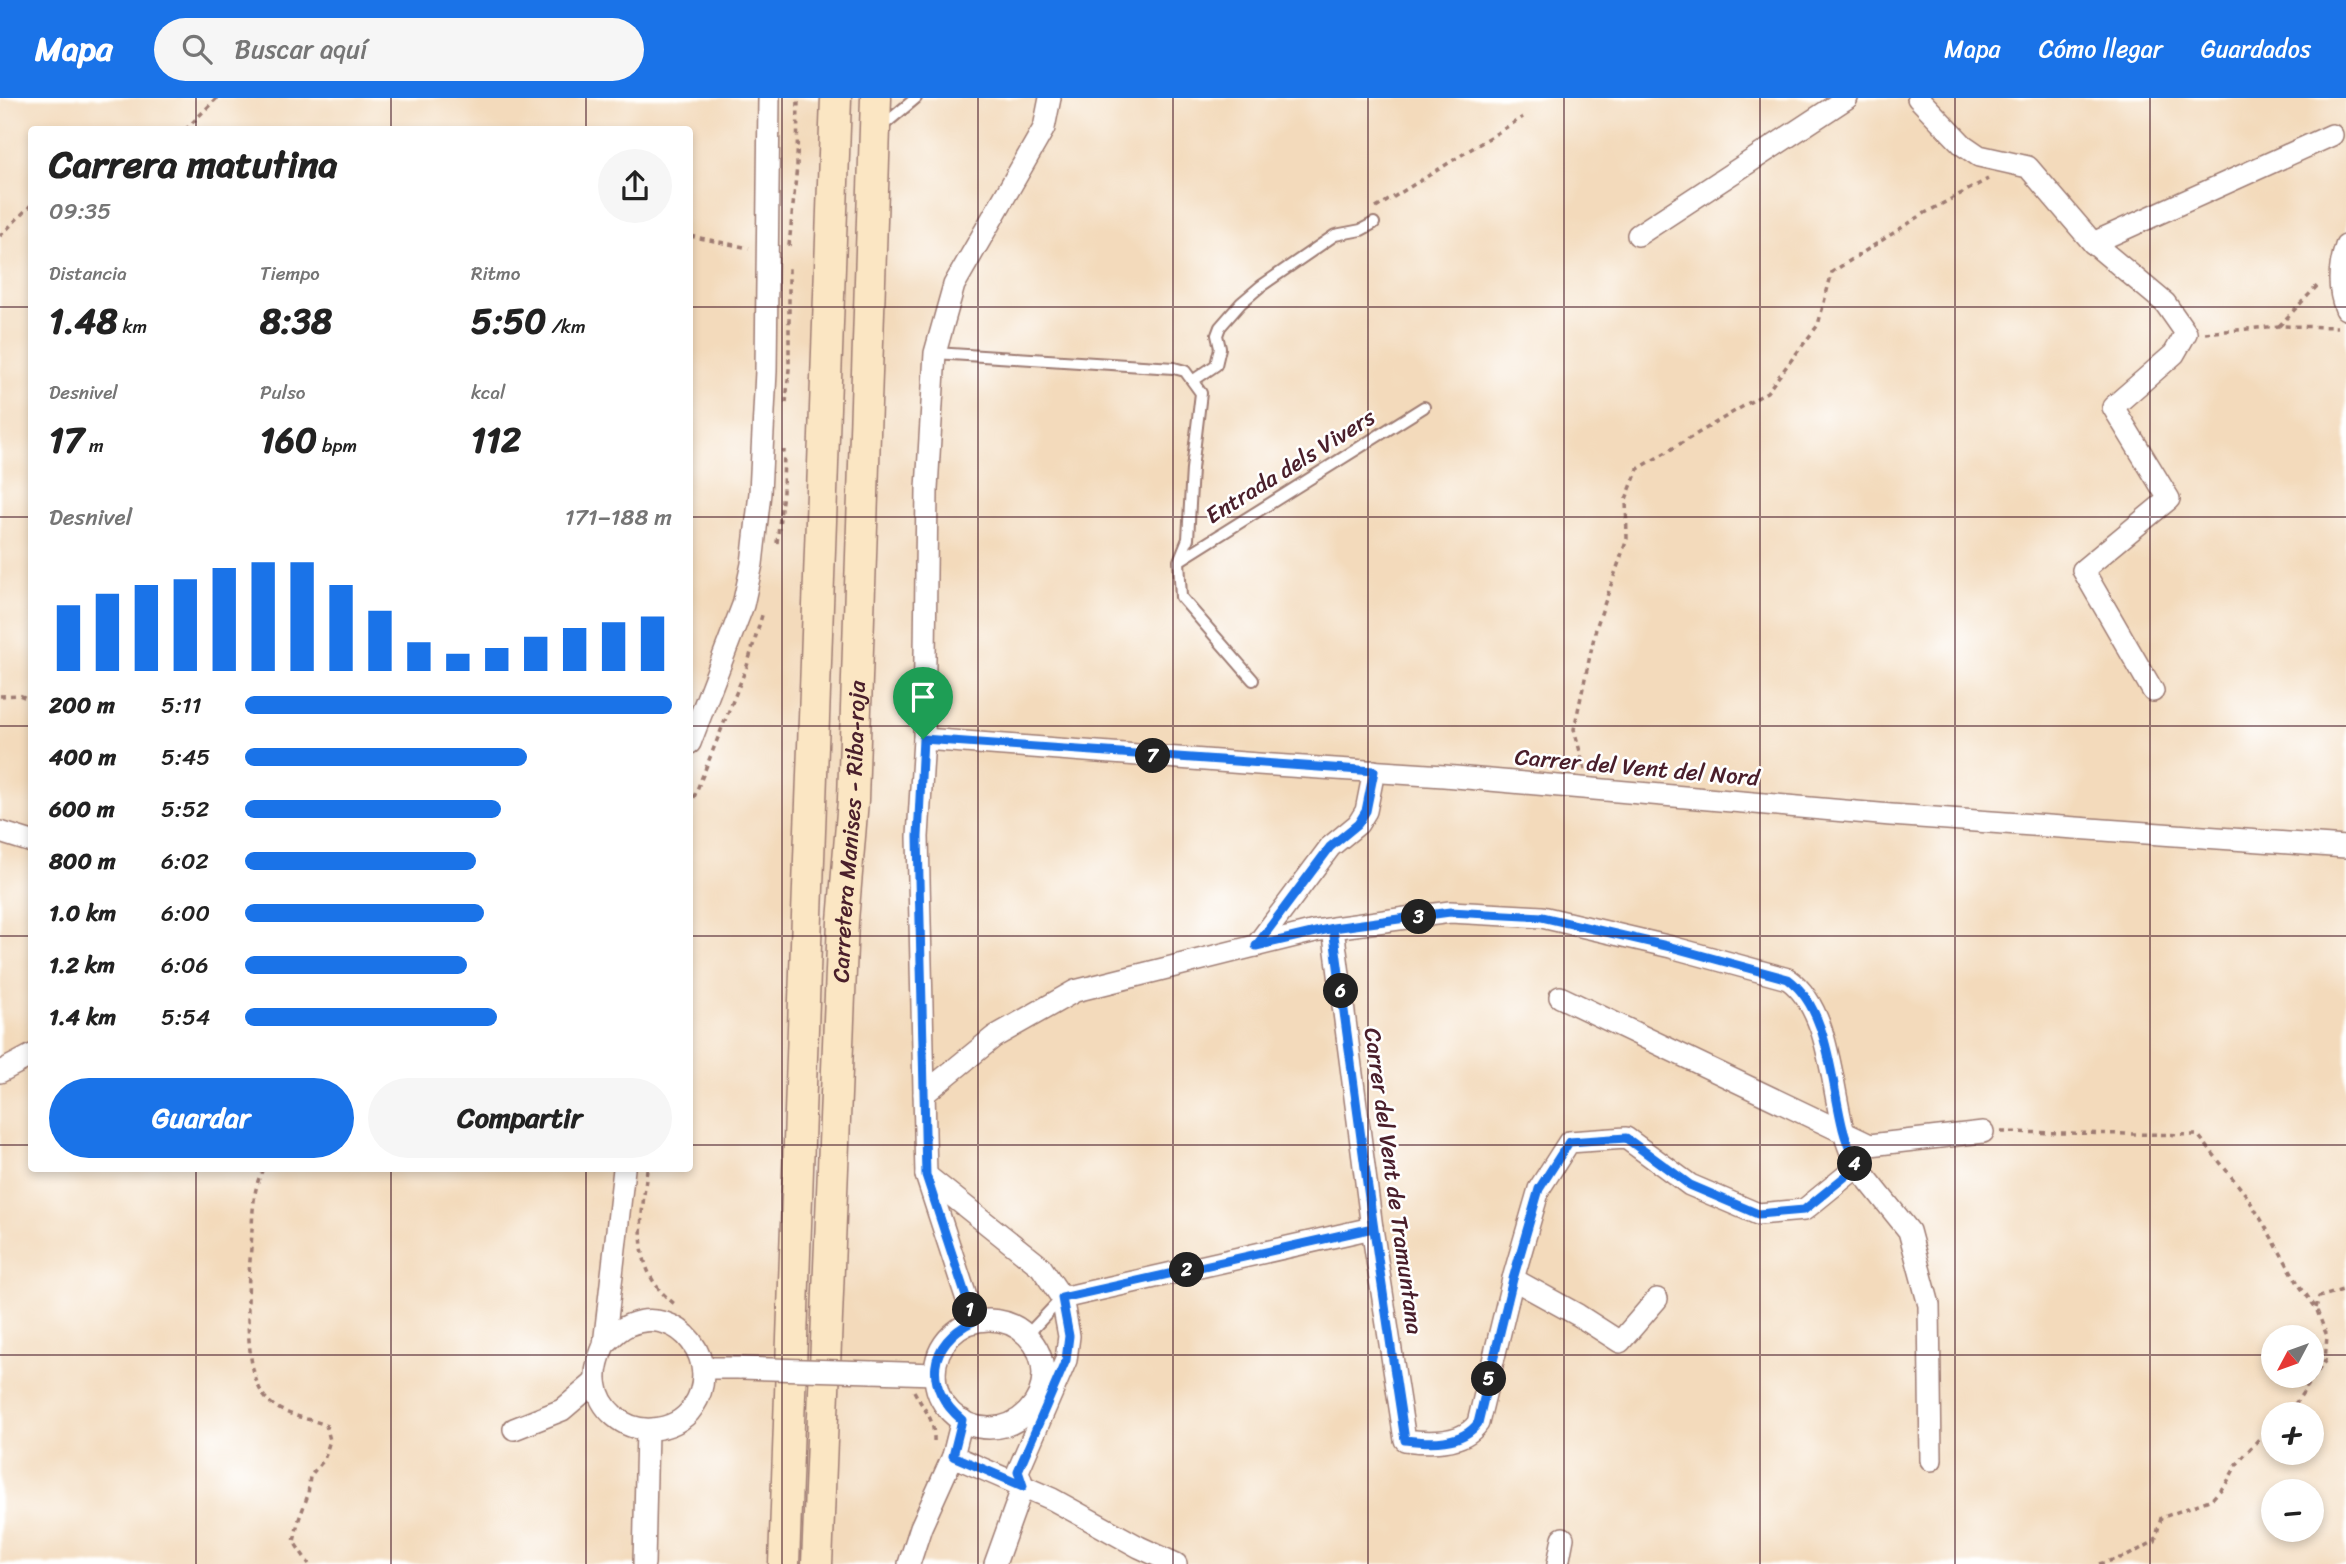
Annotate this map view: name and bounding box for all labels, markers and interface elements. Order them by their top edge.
search box [154,18,644,81]
text: Mapa [35,20,112,78]
text: Buscar aquí [234,26,367,72]
text: Mapa [1944,28,2001,70]
text: Cómo llegar [2039,28,2163,70]
text: Guardados [2201,28,2311,70]
icon: search [178,30,216,68]
text: Carrera matutina [49,131,338,198]
button: share [598,149,672,223]
text: 09:35 [49,191,111,232]
text: Distancia [49,257,127,290]
text: Tiempo [260,257,320,290]
text: Ritmo [471,257,520,290]
text: 1.48 [49,290,118,352]
text: 8:38 [260,290,332,352]
text: 5:50 [471,290,546,352]
text: km [118,310,147,343]
text: /km [546,310,586,343]
text: Desnivel [49,376,118,409]
text: Pulso [260,376,306,409]
text: kcal [471,376,506,409]
street label: Entrada dels Vivers [1197,397,1384,535]
text: 17 [49,409,84,471]
text: 160 [260,409,317,471]
text: 112 [471,409,521,471]
text: m [84,429,104,462]
text: bpm [317,429,357,462]
text: Desnivel [49,497,132,538]
text: 171–188 m [565,497,672,538]
pin [893,667,953,739]
icon: arrive [904,678,942,716]
street label: Carretera Manises - Riba-roja [821,680,878,984]
text: 200 m [49,685,115,726]
text: 5:11 [161,685,202,726]
street label: Carrer del Vent del Nord [1513,736,1763,799]
text: 400 m [49,737,116,778]
text: 5:45 [161,737,210,778]
pin: 7 [1136,738,1170,774]
text: 7 [1147,739,1158,772]
text: 600 m [49,789,115,830]
text: 5:52 [161,789,209,830]
text: 800 m [49,841,116,882]
text: 6:02 [161,841,209,882]
text: 1.0 km [49,893,116,934]
text: 6:00 [161,893,210,934]
pin: 3 [1402,900,1436,934]
text: 3 [1413,900,1424,933]
text: 1.2 km [49,945,115,986]
text: 6:06 [161,945,209,986]
pin: 6 [1324,974,1358,1008]
text: 6 [1335,974,1346,1007]
text: 1.4 km [49,997,116,1038]
text: 5:54 [161,997,210,1038]
street label: Carrer del Vent de Tramuntana [1352,1025,1435,1338]
button: Guardar [49,1078,354,1158]
button: Compartir [368,1078,672,1158]
pin: 4 [1838,1146,1872,1182]
text: 4 [1849,1147,1860,1180]
pin: 2 [1170,1252,1204,1288]
text: 2 [1181,1253,1192,1286]
pin: 1 [953,1292,988,1328]
text: 1 [965,1293,974,1326]
north arrow [2261,1325,2324,1388]
map controls [2261,1325,2324,1542]
pin: 5 [1472,1362,1506,1396]
text: 5 [1483,1362,1494,1395]
button: + [2261,1402,2324,1465]
button: − [2261,1479,2324,1542]

